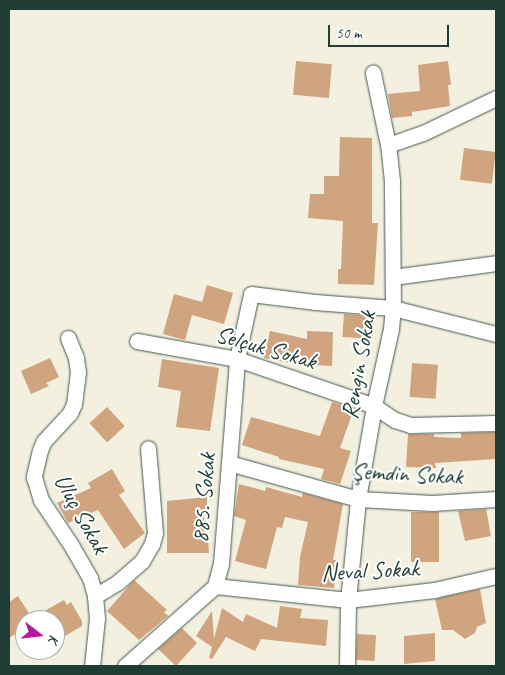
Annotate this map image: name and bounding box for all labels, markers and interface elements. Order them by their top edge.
scale bar [330,15,451,47]
text: 50 m [336,24,362,43]
street label: Rengin Sokak [335,309,383,421]
street label: Selçuk Sokak [213,320,319,376]
street label: 885. Sokak [186,452,222,544]
street label: Şemdin Sokak [351,457,463,491]
street label: Uluç Sokak [47,469,115,559]
street label: Neval Sokak [321,554,419,588]
north arrow [15,610,65,660]
text: K [45,633,63,645]

